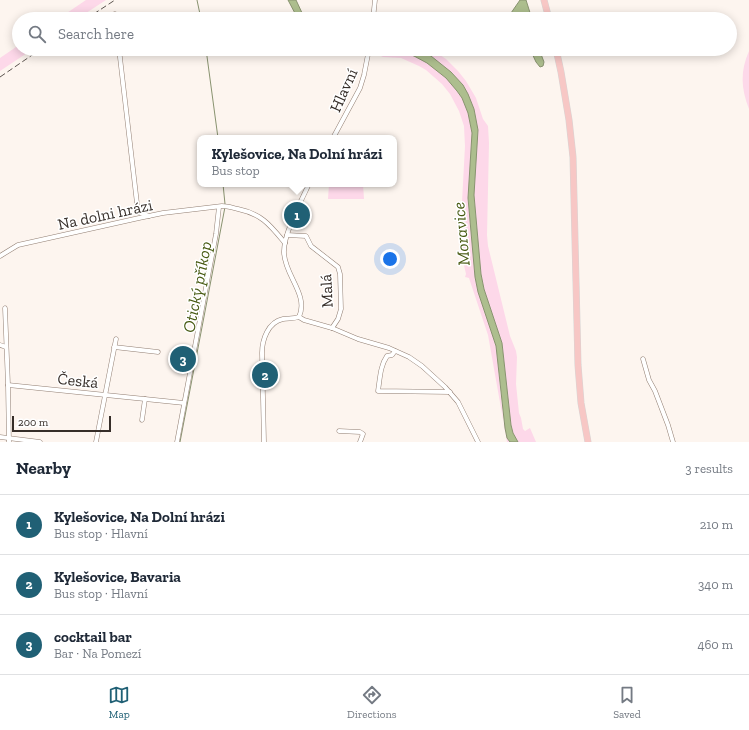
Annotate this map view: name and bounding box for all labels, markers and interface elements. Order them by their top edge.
search box [12,12,737,56]
icon: search [26,23,48,45]
text: Search here [58,25,134,43]
street label: Hlavní [326,65,362,115]
popup [197,135,397,187]
text: Kylešovice, Na Dolní hrázi [212,145,382,163]
text: Bus stop [212,163,260,178]
street label: Na dolni hrázi [56,195,155,234]
pin: 1 [284,200,310,230]
water label: Moravice [448,201,474,267]
water label: Otický příkop [178,239,216,334]
your location [380,249,400,269]
street label: Malá [316,273,337,308]
pin: 3 [170,344,196,374]
pin: 2 [252,360,278,390]
street label: Česká [57,369,100,392]
scale bar [12,414,111,433]
text: 200 m [18,416,48,429]
text: Nearby [16,458,71,478]
text: 3 results [685,461,733,476]
text: Kylešovice, Na Dolní hrázi [54,508,225,526]
text: 1 [26,517,32,532]
text: 210 m [700,517,733,532]
text: Bus stop · Hlavní [54,526,148,541]
text: Kylešovice, Bavaria [54,568,181,586]
text: 2 [26,577,32,592]
text: 340 m [698,577,733,592]
text: Bus stop · Hlavní [54,586,148,601]
text: cocktail bar [54,628,132,646]
text: 3 [26,637,32,652]
text: 460 m [697,637,733,652]
text: Bar · Na Pomezí [54,646,142,661]
tab: Map [108,684,130,721]
tab: Directions [347,684,397,721]
tab: Saved [613,684,641,721]

